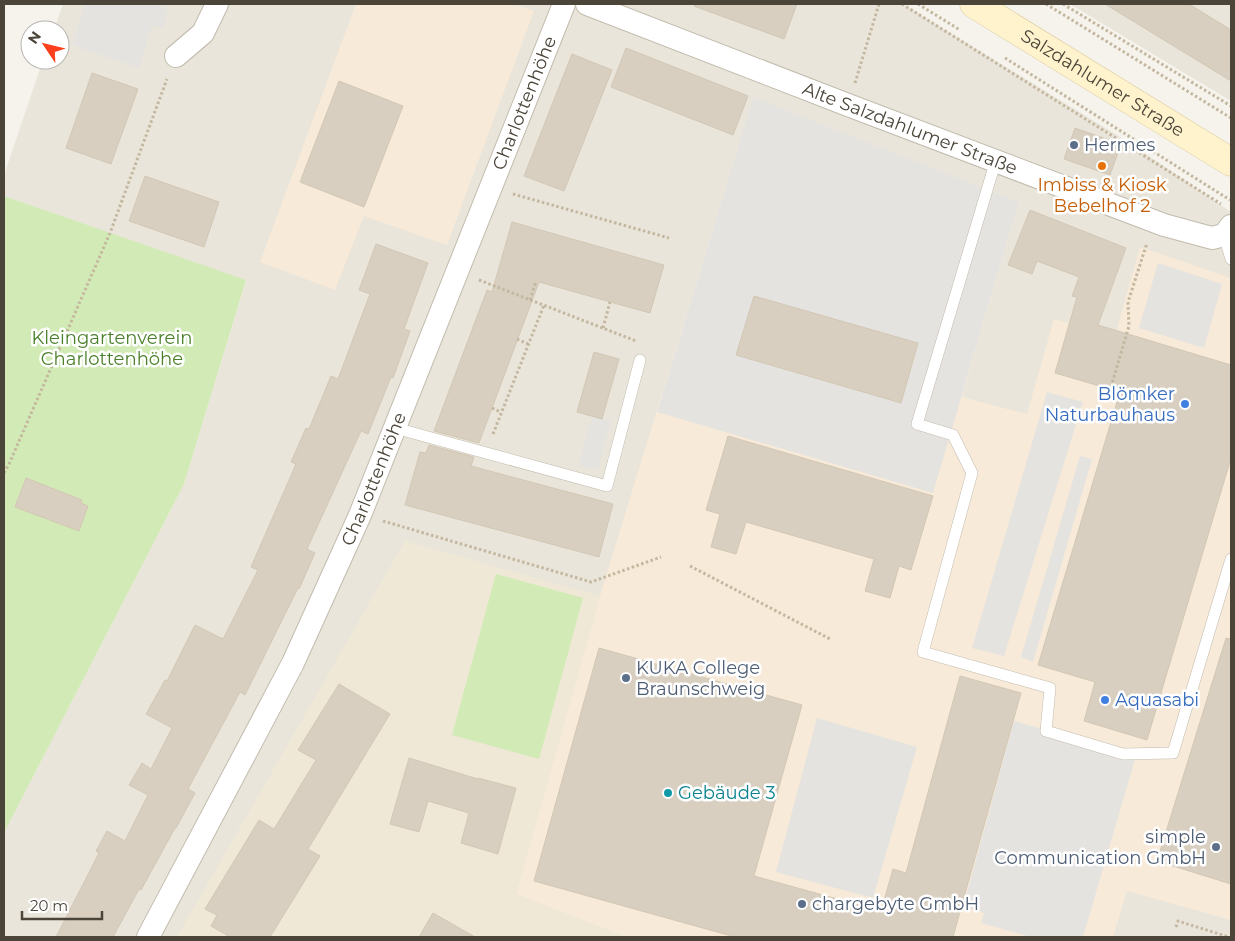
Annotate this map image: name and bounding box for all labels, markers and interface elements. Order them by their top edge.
north arrow [20,20,70,70]
street label: Salzdahlumer Straße [1017,25,1189,142]
text: N [24,28,45,47]
street label: Charlottenhöhe [488,33,561,173]
street label: Alte Salzdahlumer Straße [799,77,1020,179]
place label: Hermes [1084,134,1156,156]
marker: Hermes [1068,139,1080,151]
marker: Imbiss & Kiosk Bebelhof 2 [1096,160,1108,172]
place label: Imbiss & Kiosk Bebelhof 2 [1037,174,1167,217]
park label: Kleingartenverein Charlottenhöhe [31,327,193,370]
place label: Blömker Naturbauhaus [1045,383,1175,426]
marker: Blömker Naturbauhaus [1179,398,1191,410]
street label: Charlottenhöhe [337,409,411,549]
place label: KUKA College Braunschweig [636,657,765,700]
marker: KUKA College Braunschweig [620,672,632,684]
place label: Aquasabi [1115,689,1199,711]
marker: Aquasabi [1099,694,1111,706]
place label: Gebäude 3 [678,782,776,804]
marker: Gebäude 3 [662,787,674,799]
place label: simple Communication GmbH [994,826,1206,869]
marker: simple Communication GmbH [1210,841,1222,853]
scale bar [22,888,102,920]
place label: chargebyte GmbH [812,893,979,915]
text: 20 m [30,896,68,915]
marker: chargebyte GmbH [796,898,808,910]

